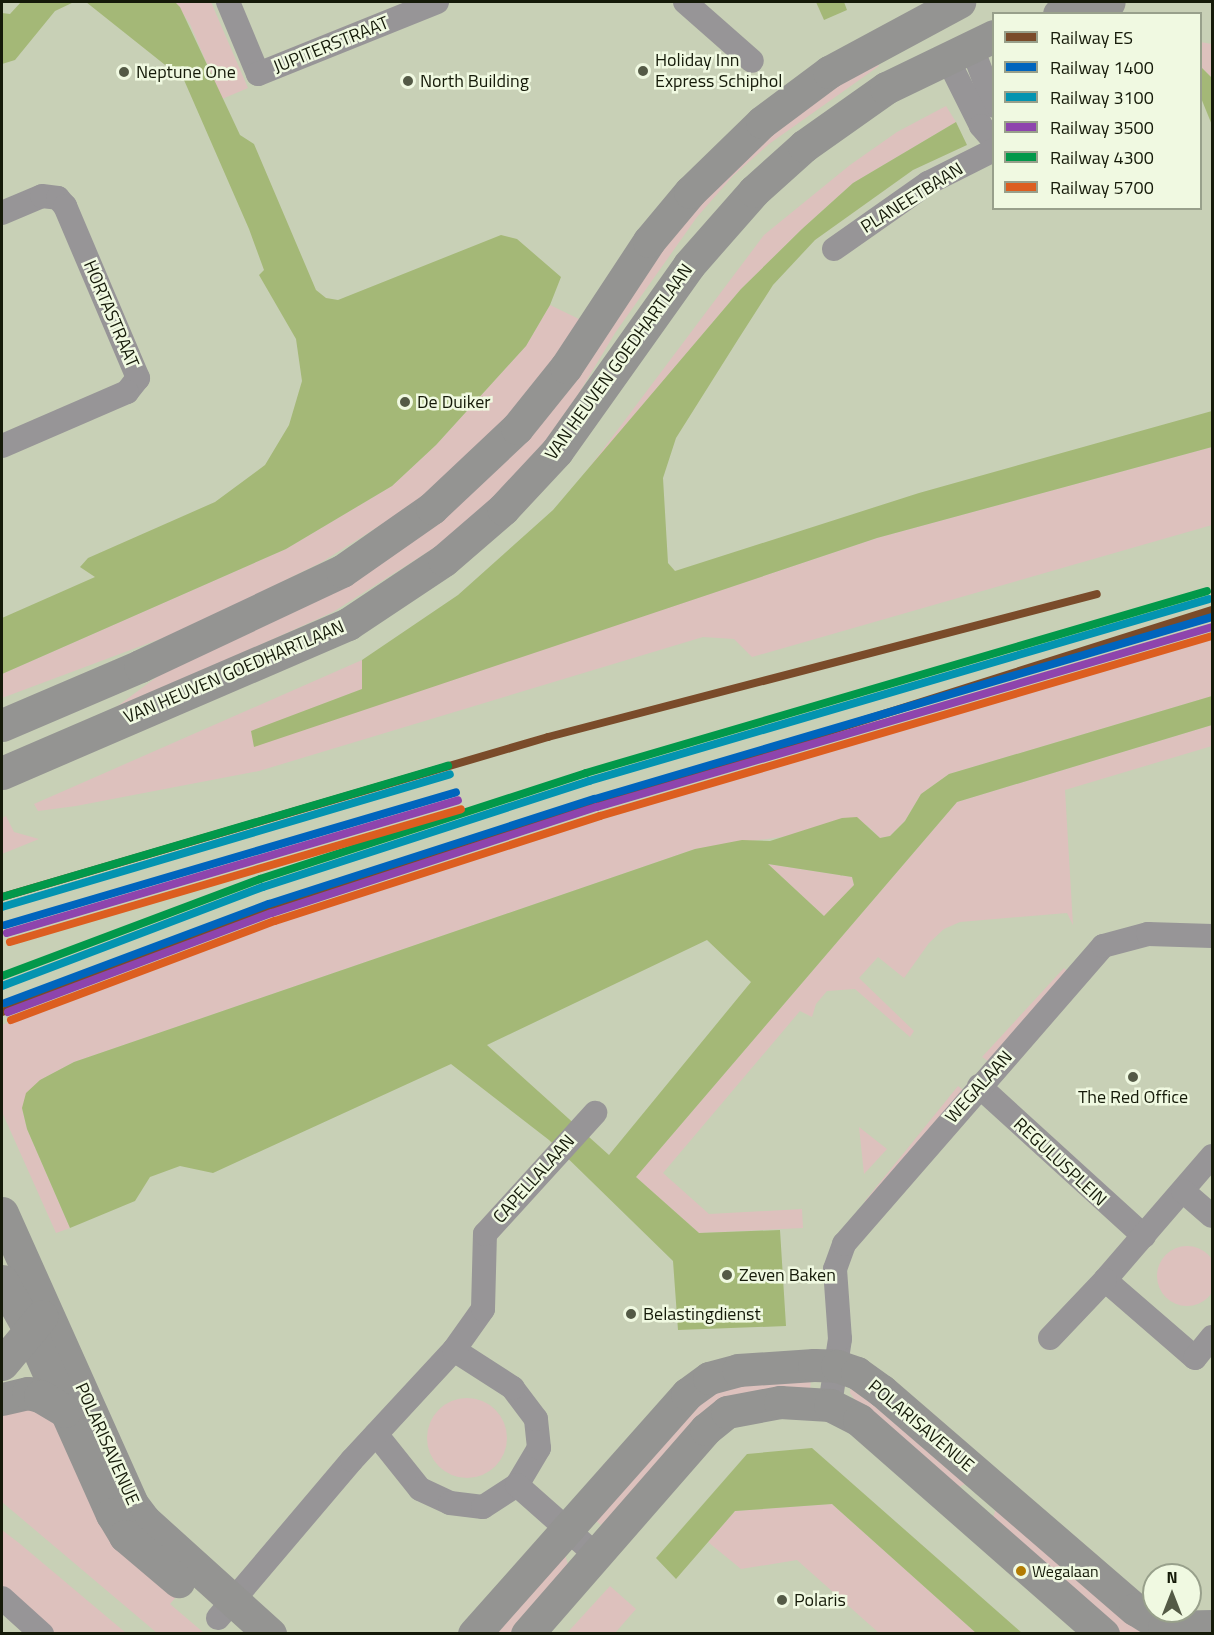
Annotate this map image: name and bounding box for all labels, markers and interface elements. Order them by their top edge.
street label: JUPITERSTRAAT [270,12,392,78]
legend [992,12,1202,210]
text: Railway ES [1050,24,1133,51]
place label: Holiday Inn Express Schiphol [655,50,782,92]
text: Railway 1400 [1050,54,1154,81]
place label: Neptune One [136,61,236,83]
marker: Holiday Inn Express Schiphol [636,64,650,78]
marker: Neptune One [117,65,131,79]
place label: North Building [420,70,529,92]
marker: North Building [401,74,415,88]
text: Railway 3100 [1050,84,1154,111]
text: Railway 3500 [1050,114,1154,141]
text: Railway 4300 [1050,144,1154,171]
street label: PLANEETBAAN [857,158,967,238]
text: Railway 5700 [1050,174,1154,201]
street label: HORTASTRAAT [79,257,143,371]
street label: VAN HEUVEN GOEDHARTLAAN [541,260,697,464]
place label: De Duiker [417,391,490,413]
marker: De Duiker [398,395,412,409]
street label: VAN HEUVEN GOEDHARTLAAN [121,616,347,728]
street label: WEGALAAN [941,1046,1017,1128]
marker: The Red Office [1126,1070,1140,1084]
place label: The Red Office [1078,1086,1188,1108]
street label: REGULUSPLEIN [1009,1113,1111,1211]
street label: CAPELLALAAN [489,1130,579,1228]
place label: Zeven Baken [739,1264,836,1286]
marker: Zeven Baken [720,1268,734,1282]
place label: Belastingdienst [643,1303,761,1325]
marker: Belastingdienst [624,1307,638,1321]
street label: POLARISAVENUE [864,1376,978,1476]
street label: POLARISAVENUE [70,1380,144,1508]
place label: Wegalaan [1032,1561,1098,1581]
north arrow [1142,1563,1202,1623]
marker: Wegalaan [1015,1565,1027,1577]
text: N [1166,1565,1178,1589]
place label: Polaris [794,1589,846,1611]
marker: Polaris [775,1593,789,1607]

